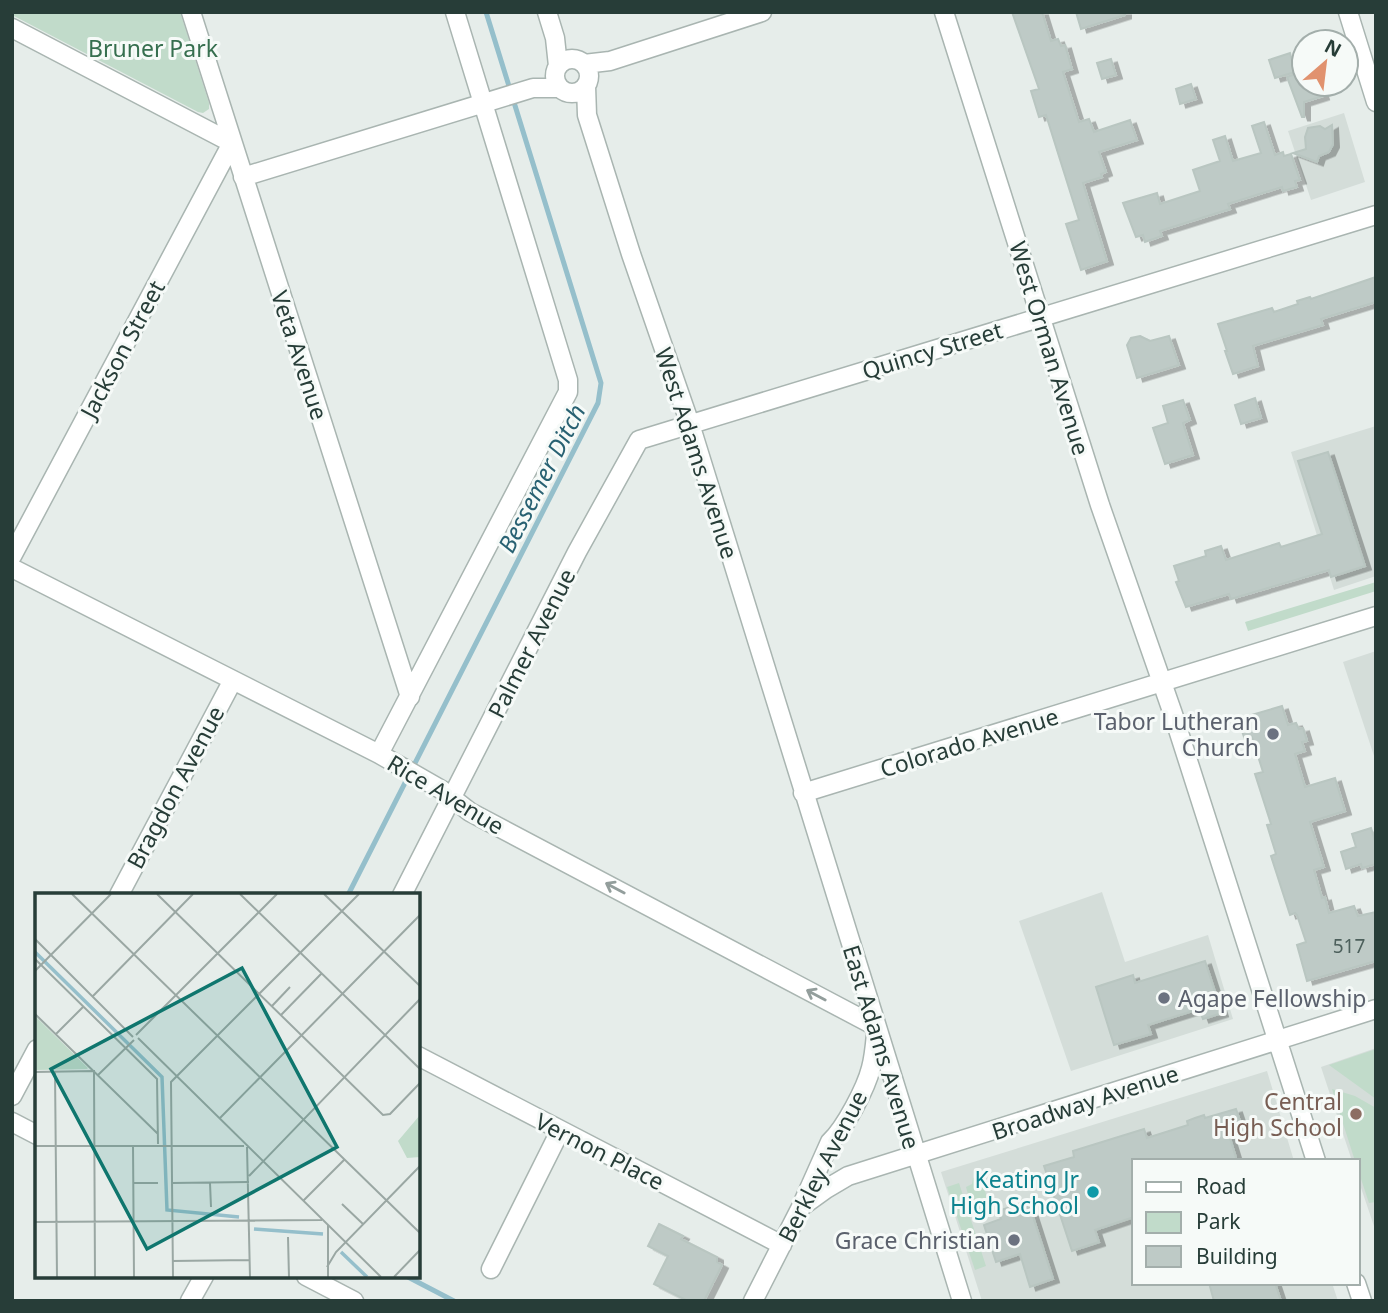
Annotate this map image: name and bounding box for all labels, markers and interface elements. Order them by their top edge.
north arrow [1290,28,1360,98]
park label: Bruner Park [88,32,219,64]
text: N [1320,33,1346,63]
street label: West Orman Avenue [1002,237,1098,459]
street label: Jackson Street [71,274,172,425]
street label: Veta Avenue [264,286,336,424]
street label: Quincy Street [858,313,1006,387]
street label: West Adams Avenue [648,343,746,563]
water label: Bessemer Ditch [489,398,593,558]
street label: Palmer Avenue [480,563,582,723]
street label: Bragdon Avenue [119,700,231,874]
street label: Colorado Avenue [876,700,1062,784]
place label: Tabor Lutheran Church [1094,705,1259,763]
marker: Tabor Lutheran Church [1265,726,1281,742]
street label: Rice Avenue [382,747,510,841]
one-way arrow [605,881,626,895]
inset map [35,893,420,1278]
house number: 517 [1333,933,1365,959]
street label: East Adams Avenue [836,941,928,1153]
place label: Agape Fellowship [1178,982,1366,1014]
one-way arrow [807,987,827,1001]
marker: Agape Fellowship [1156,990,1172,1006]
street label: Broadway Avenue [988,1057,1182,1147]
street label: Berkley Avenue [770,1085,874,1247]
place label: Central High School [1213,1085,1342,1143]
street label: Vernon Place [530,1105,670,1197]
marker: Central High School [1348,1106,1364,1122]
legend [1132,1159,1360,1285]
place label: Keating Jr High School [950,1163,1079,1221]
text: Road [1196,1172,1246,1200]
marker: Keating Jr High School [1085,1184,1101,1200]
text: Park [1196,1207,1241,1235]
place label: Grace Christian [835,1224,1000,1256]
marker: Grace Christian [1006,1232,1022,1248]
text: Building [1196,1242,1278,1270]

